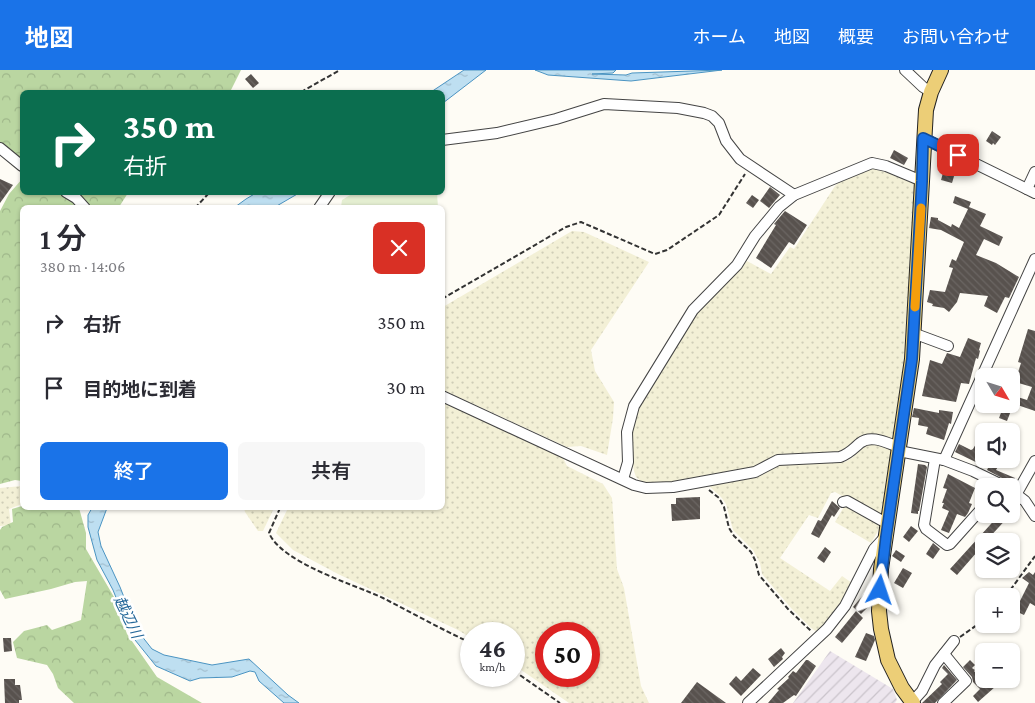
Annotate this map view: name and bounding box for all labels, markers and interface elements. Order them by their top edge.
text: 地図 [25,24,73,51]
text: ホーム [693,27,746,47]
text: 地図 [774,27,810,47]
text: 概要 [838,27,874,47]
text: お問い合わせ [902,27,1010,47]
text: 350 m [123,107,215,146]
icon: right [40,110,105,175]
pin [937,134,979,176]
icon: arrive [944,141,972,169]
text: 右折 [123,154,167,179]
text: 1 分 [40,222,86,255]
button: close [373,222,425,274]
text: 380 m · 14:06 [40,258,125,275]
icon: right [40,309,68,337]
text: 350 m [377,312,425,333]
text: 右折 [83,314,121,335]
north arrow [975,368,1020,412]
map controls [975,368,1020,688]
icon: arrive [40,374,68,402]
text: 30 m [386,377,425,398]
text: 目的地に到着 [83,379,197,400]
button: sound [975,423,1020,468]
button: 終了 [40,442,228,500]
button: 共有 [238,442,425,500]
button: search [975,478,1020,523]
button: layers [975,533,1020,578]
position arrow [853,563,905,615]
button: + [975,588,1020,633]
water label: 越辺川 [111,593,146,643]
speed limit sign: 50 [535,622,600,687]
text: 46 [479,635,506,662]
button: − [975,643,1020,688]
text: km/h [480,660,505,674]

